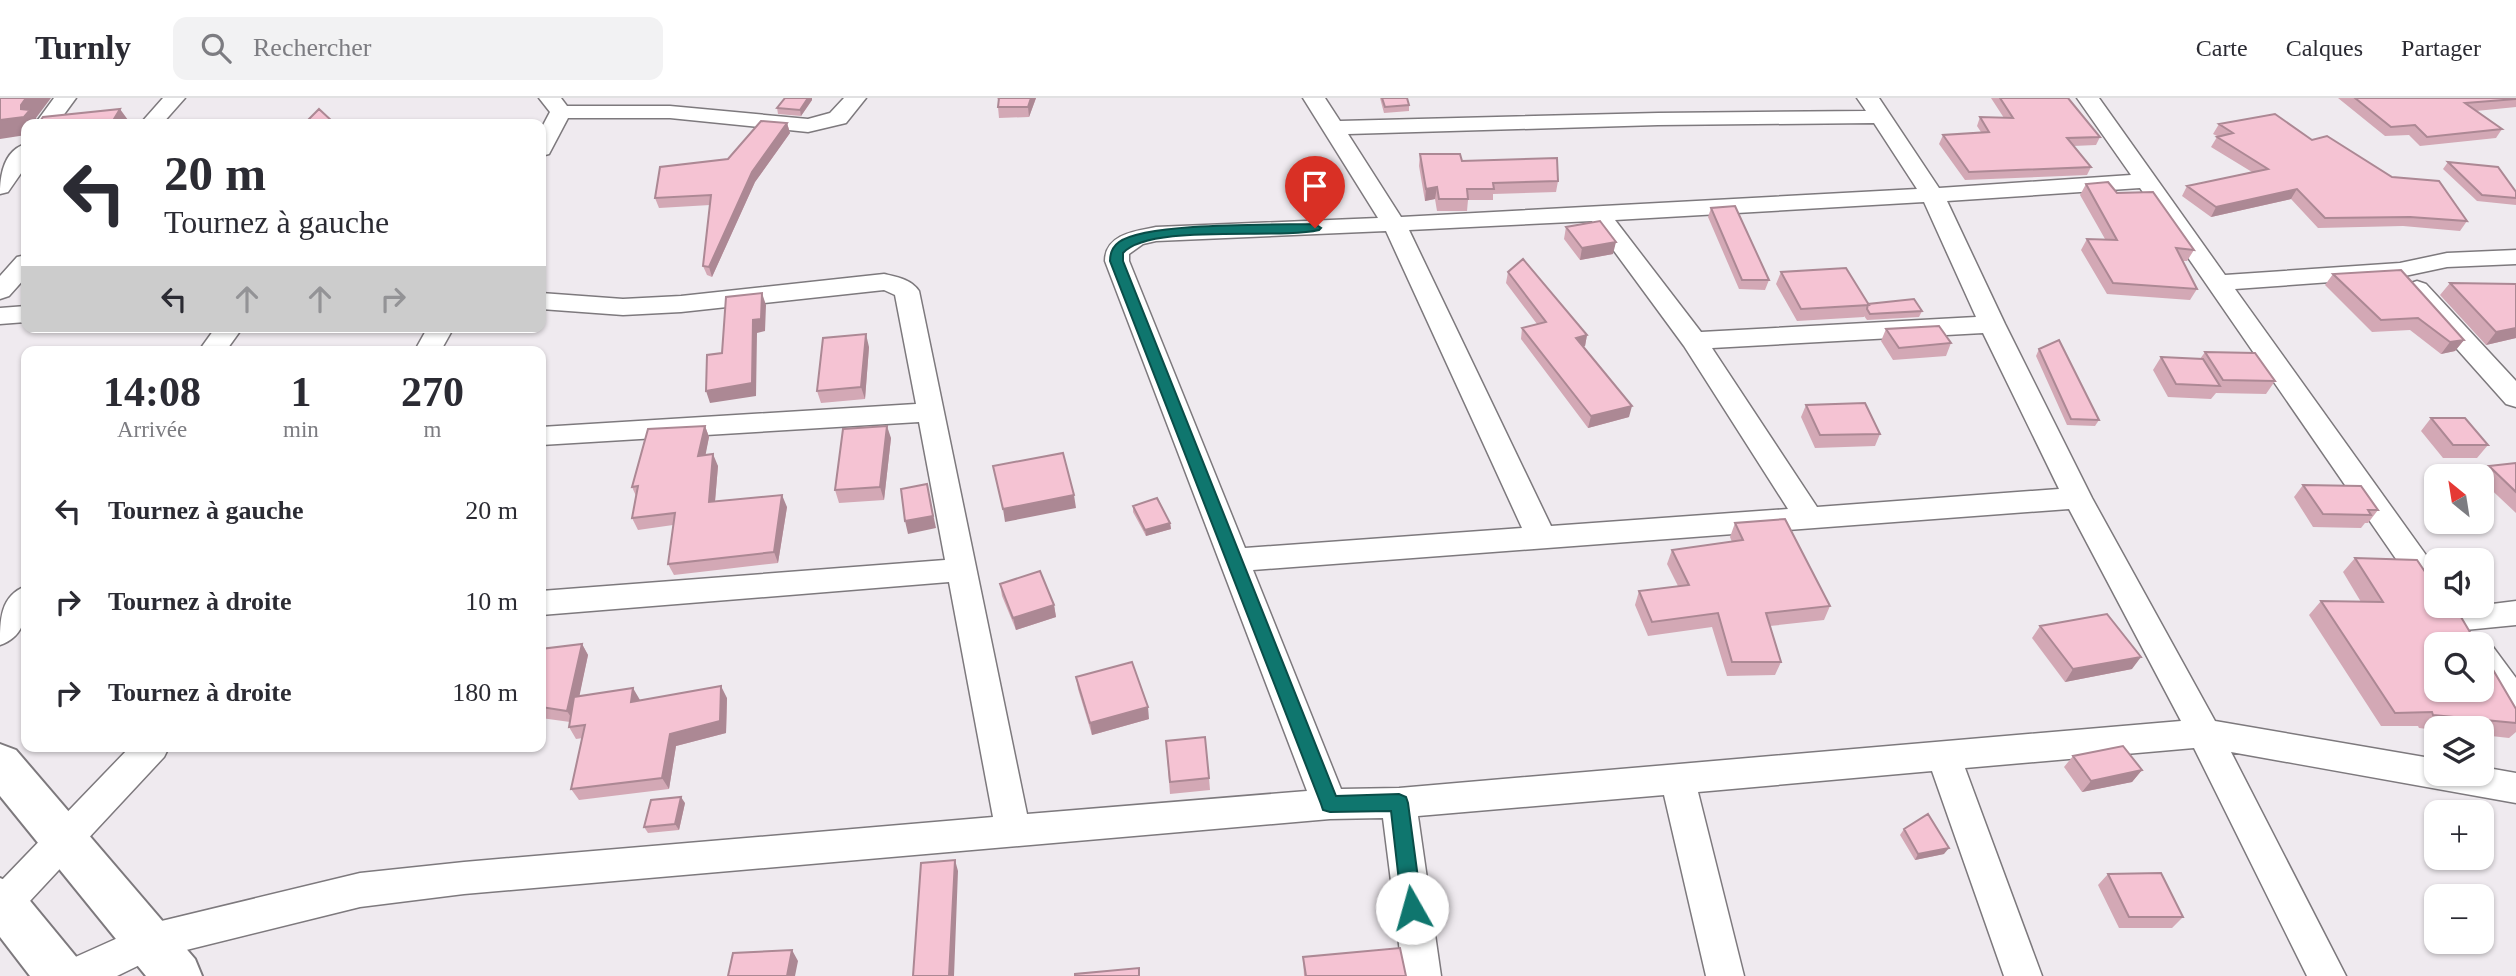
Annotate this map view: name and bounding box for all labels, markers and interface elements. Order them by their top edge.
search box [173,17,663,80]
icon: search [197,29,235,67]
text: Turnly [35,30,131,66]
text: Rechercher [253,33,371,62]
text: Carte [2196,35,2248,61]
text: Calques [2286,35,2363,61]
text: Partager [2401,35,2481,61]
text: 20 m [164,146,266,201]
icon: left [49,147,140,238]
pin [1285,156,1345,228]
icon: arrive [1296,167,1334,205]
text: Tournez à gauche [164,204,389,240]
icon: left [155,280,193,318]
icon: ahead [228,280,266,318]
icon: ahead [301,280,339,318]
icon: right [374,280,412,318]
text: 14:08 [103,369,201,415]
text: 1 [290,369,311,415]
text: 270 [401,369,464,415]
text: Arrivée [117,417,187,442]
text: min [283,417,319,442]
text: m [423,417,441,442]
north arrow [2424,464,2494,534]
map controls [2424,464,2494,954]
icon: left [49,492,87,530]
text: Tournez à gauche [108,496,304,525]
text: 20 m [465,496,518,525]
button: sound [2424,548,2494,618]
icon: right [49,583,87,621]
text: Tournez à droite [108,587,291,616]
text: 10 m [465,587,518,616]
button: search [2424,632,2494,702]
icon: right [49,674,87,712]
text: Tournez à droite [108,678,291,707]
text: 180 m [452,678,518,707]
button: layers [2424,716,2494,786]
button: + [2424,800,2494,870]
position arrow [1375,871,1449,945]
button: − [2424,884,2494,954]

